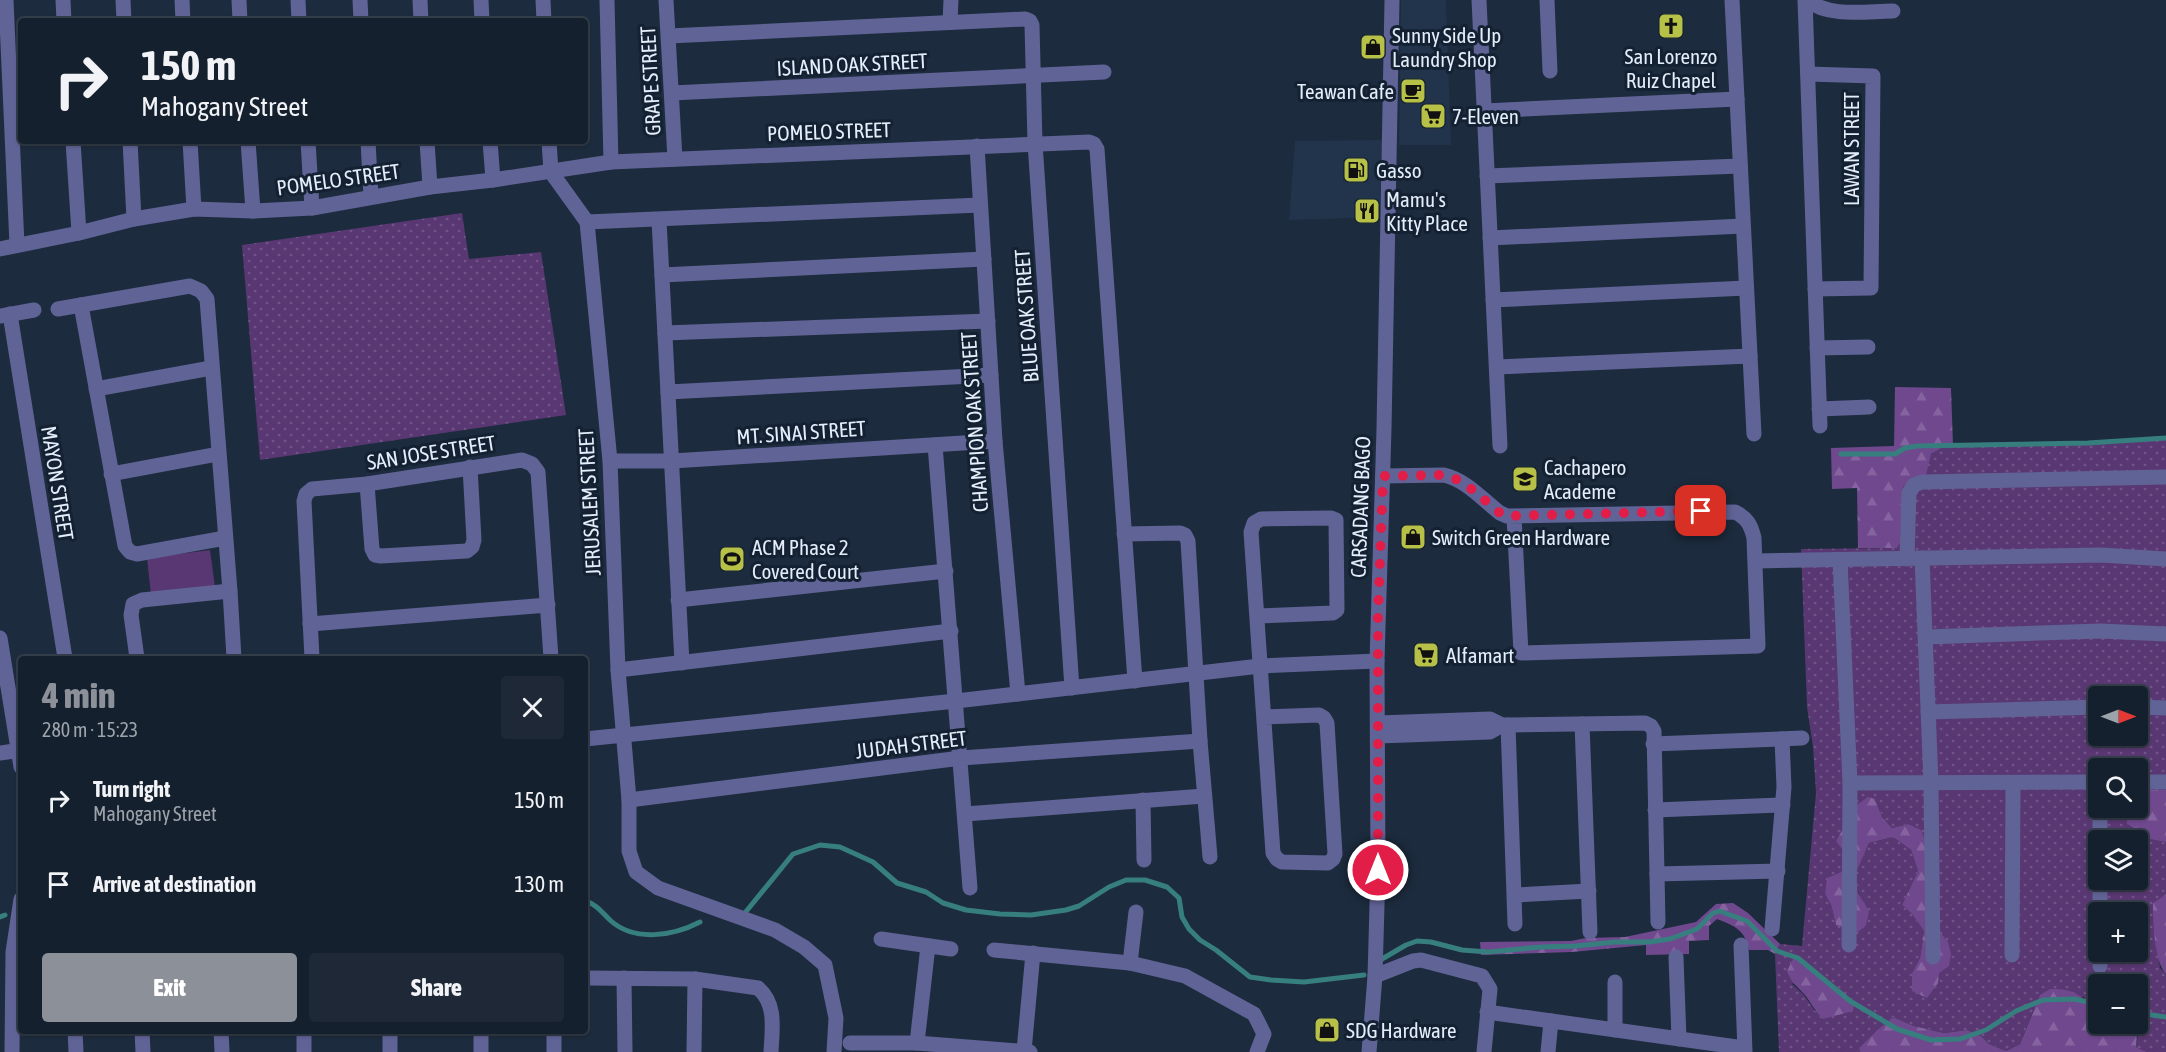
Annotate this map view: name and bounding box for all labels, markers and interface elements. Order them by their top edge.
church icon: San Lorenzo Ruiz Chapel [1656,11,1686,41]
place label: Sunny Side Up Laundry Shop [1392,23,1501,71]
street label: GRAPE STREET [635,26,665,136]
shop icon: Sunny Side Up Laundry Shop [1358,32,1388,62]
text: 150 m [141,41,236,89]
icon: right [42,42,120,120]
place label: San Lorenzo Ruiz Chapel [1625,44,1717,92]
street label: ISLAND OAK STREET [776,48,928,80]
cafe icon: Teawan Cafe [1398,76,1428,106]
place label: Teawan Cafe [1297,79,1394,103]
text: Mahogany Street [141,91,308,122]
street label: LAWAN STREET [1839,92,1863,206]
supermarket icon: 7-Eleven [1418,101,1448,131]
place label: 7-Eleven [1452,104,1519,128]
street label: POMELO STREET [767,117,891,145]
fuel station icon: Gasso [1341,155,1371,185]
street label: POMELO STREET [275,158,401,200]
place label: Gasso [1376,158,1422,182]
place label: Mamu's Kitty Place [1386,187,1468,235]
restaurant icon: Mamu's Kitty Place [1352,196,1382,226]
street label: BLUE OAK STREET [1009,248,1043,384]
street label: CHAMPION OAK STREET [956,331,992,513]
street label: MT. SINAI STREET [736,416,866,448]
street label: MAYON STREET [37,424,79,542]
street label: JERUSALEM STREET [573,428,605,576]
street label: SAN JOSE STREET [365,430,497,474]
street label: CARSADANG BAGO [1346,436,1374,578]
place label: Cachapero Academe [1544,455,1627,503]
school or university icon: Cachapero Academe [1510,464,1540,494]
pin [1675,485,1726,536]
icon: arrive [1684,494,1717,527]
shop icon: Switch Green Hardware [1398,522,1428,552]
place label: Switch Green Hardware [1432,525,1610,549]
place label: ACM Phase 2 Covered Court [752,535,859,583]
sports icon: ACM Phase 2 Covered Court [717,544,747,574]
supermarket icon: Alfamart [1411,640,1441,670]
place label: Alfamart [1446,643,1514,667]
text: 4 min [42,674,116,716]
button: close [501,676,564,739]
north arrow [2088,686,2148,746]
map controls [2088,686,2148,1034]
text: 280 m · 15:23 [42,718,138,741]
street label: JUDAH STREET [854,725,968,763]
button: search [2088,758,2148,818]
text: Turn right [93,776,170,802]
icon: right [42,784,75,817]
text: 150 m [514,787,564,813]
text: Mahogany Street [93,802,217,825]
button: layers [2088,830,2148,890]
position arrow [1346,838,1410,902]
icon: arrive [42,868,75,901]
text: Arrive at destination [93,871,256,897]
text: 130 m [514,871,564,897]
button: + [2088,902,2148,962]
button: Exit [42,953,297,1022]
button: Share [309,953,564,1022]
button: − [2088,974,2148,1034]
shop icon: SDG Hardware [1312,1015,1342,1045]
place label: SDG Hardware [1346,1018,1457,1042]

